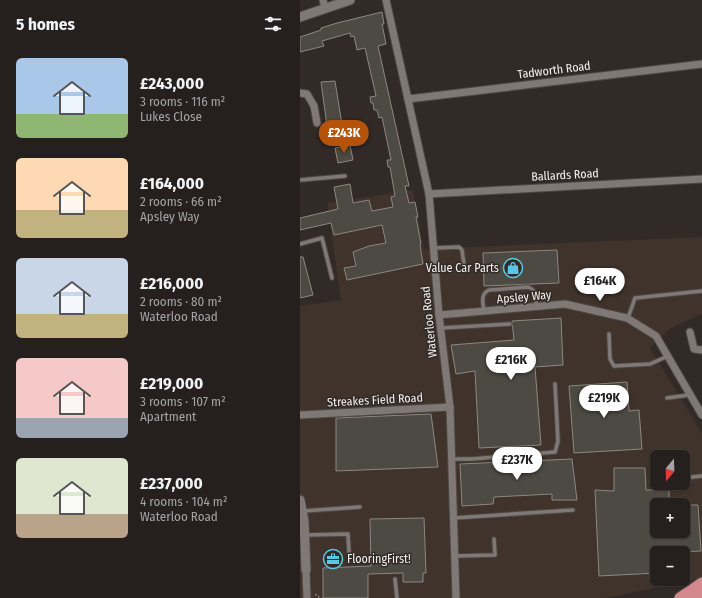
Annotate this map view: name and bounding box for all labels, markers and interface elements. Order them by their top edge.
icon: filters [262,13,284,35]
text: 5 homes [16,14,75,35]
street label: Tadworth Road [517,59,591,81]
text: £243,000 [140,73,204,94]
icon: home [48,74,96,122]
text: 3 rooms · 116 m² [140,94,225,109]
text: Lukes Close [140,109,202,124]
pin: £243K [316,120,372,154]
text: £243K [328,125,360,140]
street label: Ballards Road [531,166,599,184]
text: £164,000 [140,173,204,194]
icon: home [48,174,96,222]
text: 2 rooms · 66 m² [140,194,222,209]
text: Apsley Way [140,209,199,224]
shop icon: Value Car Parts [502,257,524,279]
place label: Value Car Parts [426,261,499,275]
pin: £164K [572,268,628,302]
text: £216,000 [140,273,203,294]
text: £164K [584,273,616,288]
icon: home [48,274,96,322]
street label: Waterloo Road [418,286,440,358]
street label: Apsley Way [496,288,552,306]
text: 2 rooms · 80 m² [140,294,222,309]
text: Waterloo Road [140,309,218,324]
pin: £216K [483,347,539,381]
text: £216K [495,352,527,367]
text: £219,000 [140,373,203,394]
icon: home [48,374,96,422]
pin: £219K [576,385,632,419]
text: £219K [588,390,620,405]
street label: Streakes Field Road [327,391,423,409]
text: 3 rooms · 107 m² [140,394,226,409]
text: Apartment [140,409,196,424]
pin: £237K [489,447,545,481]
north arrow [650,450,690,490]
map controls [650,450,690,586]
text: £237K [501,452,533,467]
text: £237,000 [140,473,203,494]
icon: home [48,474,96,522]
text: 4 rooms · 104 m² [140,494,227,509]
button: + [650,498,690,538]
text: Waterloo Road [140,509,218,524]
button: − [650,546,690,586]
office icon: FlooringFirst! [322,548,344,570]
place label: FlooringFirst! [347,552,411,566]

